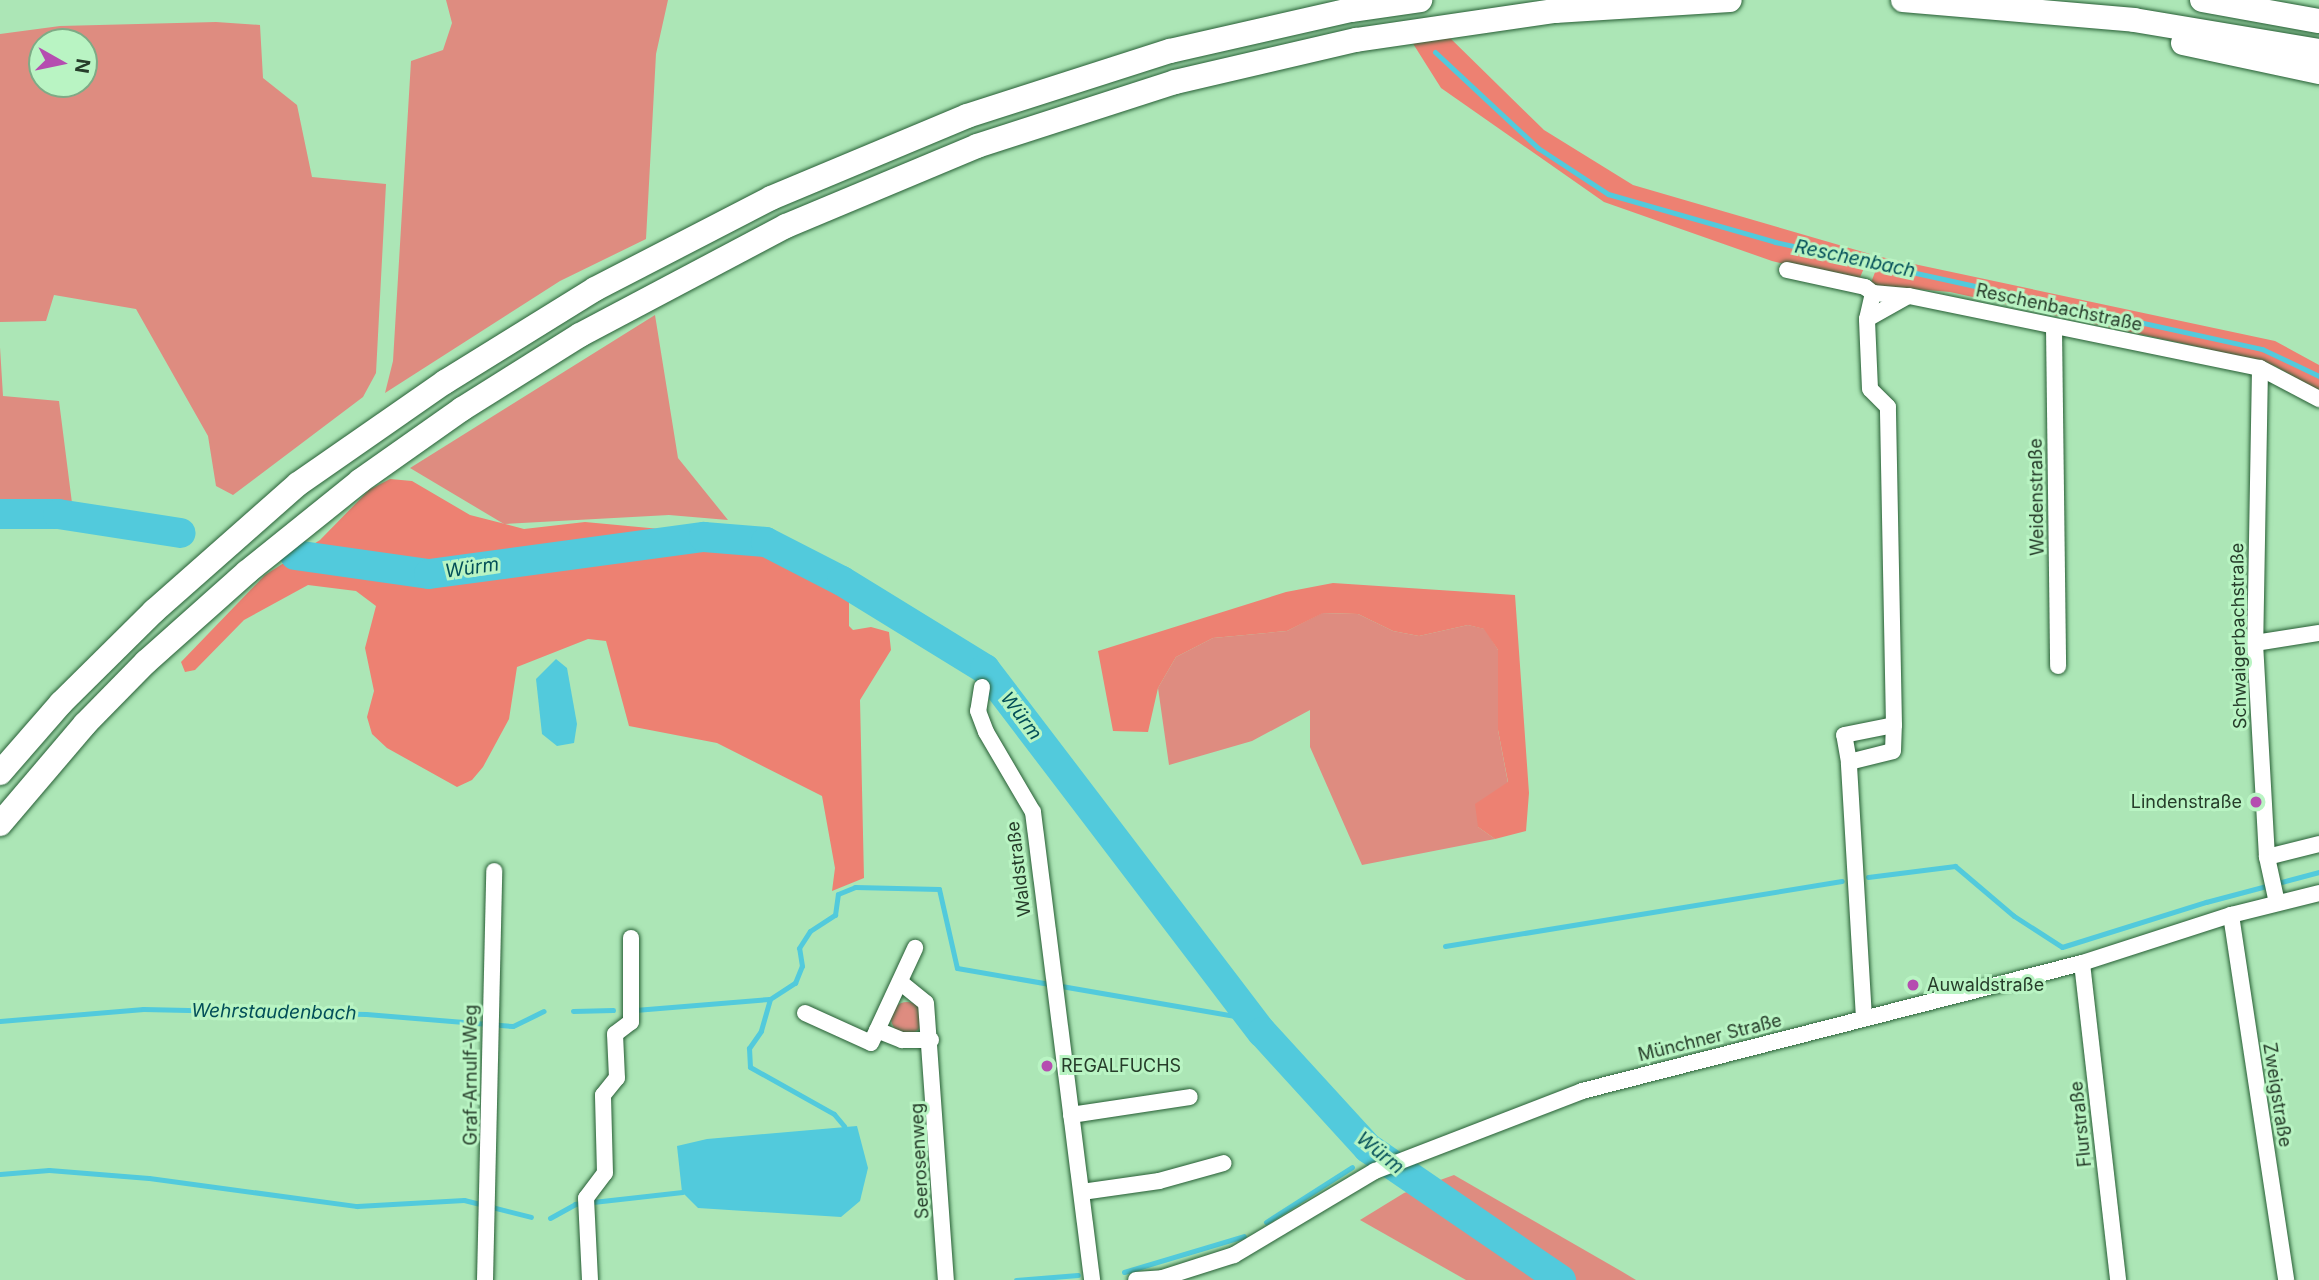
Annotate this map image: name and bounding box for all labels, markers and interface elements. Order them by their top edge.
north arrow [28,28,98,98]
text: N [70,57,95,75]
water label: Reschenbach [1793,235,1917,283]
street label: Reschenbachstraße [1974,280,2144,336]
street label: Weidenstraße [2025,438,2049,556]
street label: Schwaigerbachstraße [2227,543,2251,729]
water label: Würm [444,553,500,583]
water label: Würm [996,688,1046,744]
place label: Lindenstraße [2131,791,2242,813]
marker: Lindenstraße [2248,794,2264,810]
street label: Waldstraße [1002,820,1036,918]
place label: Auwaldstraße [1927,974,2044,996]
marker: Auwaldstraße [1905,977,1921,993]
water label: Wehrstaudenbach [191,999,357,1025]
street label: Graf-Arnulf-Weg [460,1004,482,1146]
street label: Münchner Straße [1636,1010,1784,1066]
street label: Zweigstraße [2258,1041,2296,1149]
place label: REGALFUCHS [1061,1055,1181,1077]
marker: REGALFUCHS [1039,1058,1055,1074]
street label: Flurstraße [2066,1080,2096,1168]
street label: Seerosenweg [906,1102,934,1220]
water label: Würm [1352,1127,1408,1179]

